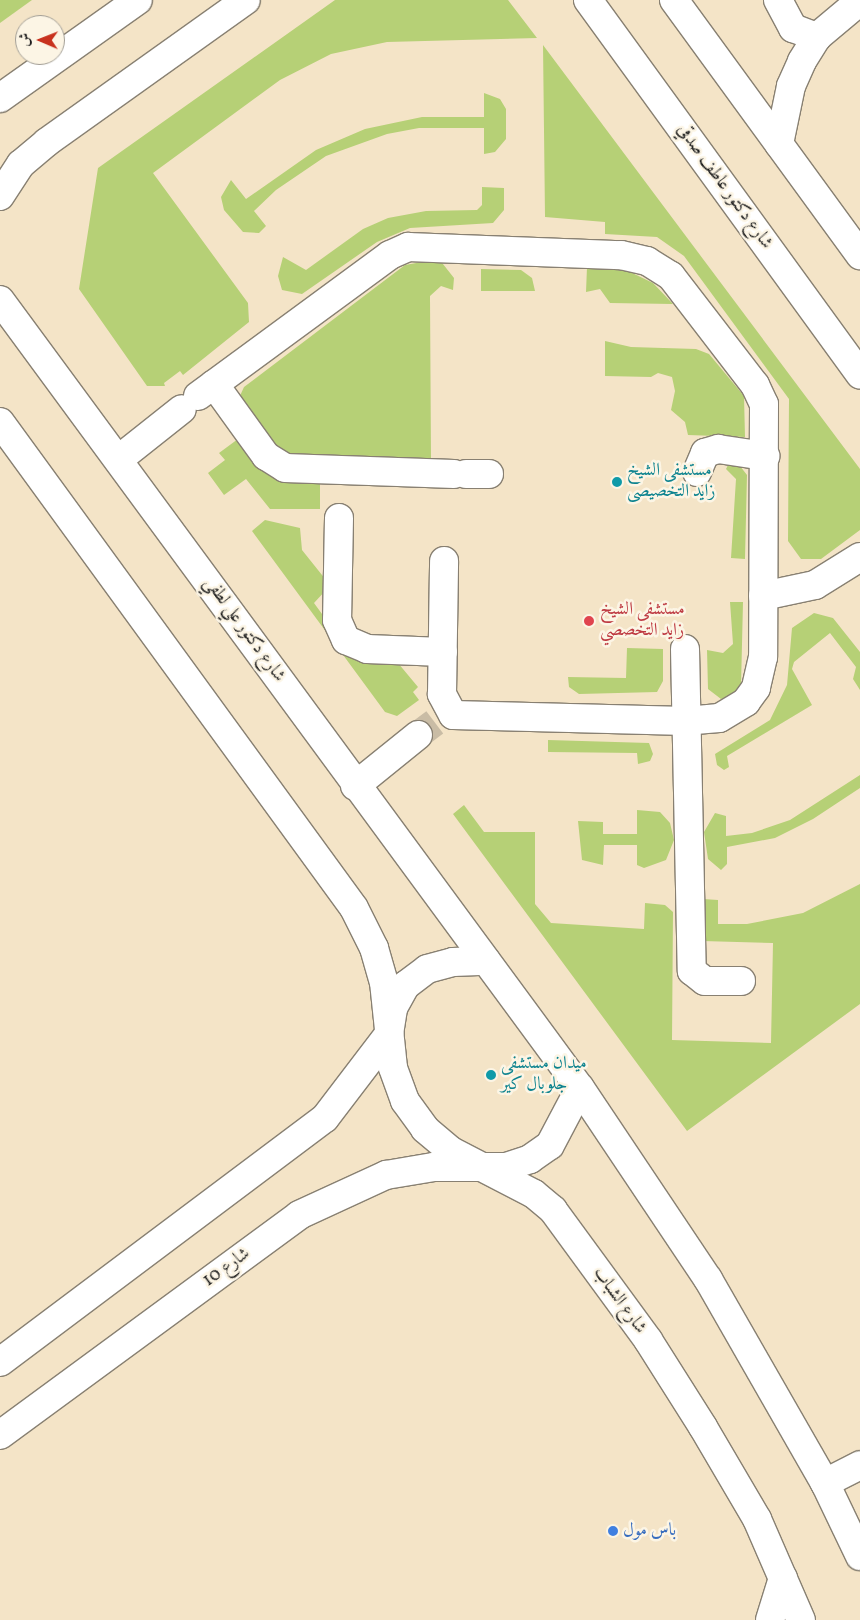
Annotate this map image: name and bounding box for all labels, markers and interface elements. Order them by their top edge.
north arrow [15,15,65,65]
text: ش [16,33,35,47]
street label: شارع دكتور عاطف صدقي [671,120,777,254]
place label: مستشفى الشيخ زايد التخصيصى [627,461,716,504]
marker: مستشفى الشيخ زايد التخصيصى [611,476,623,488]
street label: شارع دكتور علي لطفي [199,573,289,687]
place label: مستشفى الشيخ زايد التخصصي [600,600,685,642]
marker: مستشفى الشيخ زايد التخصصي [582,614,596,628]
place label: ميدان مستشفى جلوبال كير [501,1054,587,1096]
marker: ميدان مستشفى جلوبال كير [485,1069,497,1081]
street label: شارع 10 [199,1244,255,1292]
street label: شارع الشباب [588,1263,650,1339]
place label: باس مول [623,1520,676,1542]
marker: باس مول [607,1525,619,1537]

